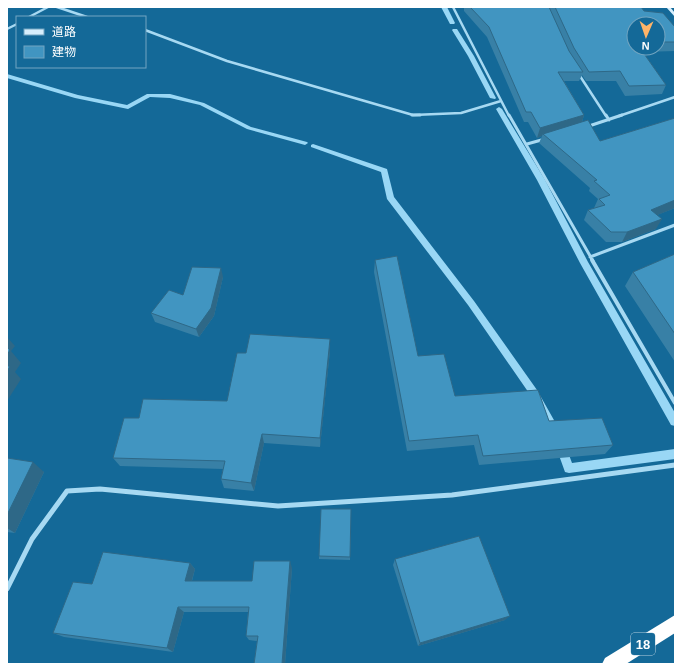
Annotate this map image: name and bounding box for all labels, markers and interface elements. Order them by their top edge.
legend [16,16,146,68]
north arrow [626,16,666,56]
text: 道路 [52,25,76,39]
text: N [641,40,650,52]
text: 建物 [52,45,76,59]
road number: 18 [631,633,655,655]

